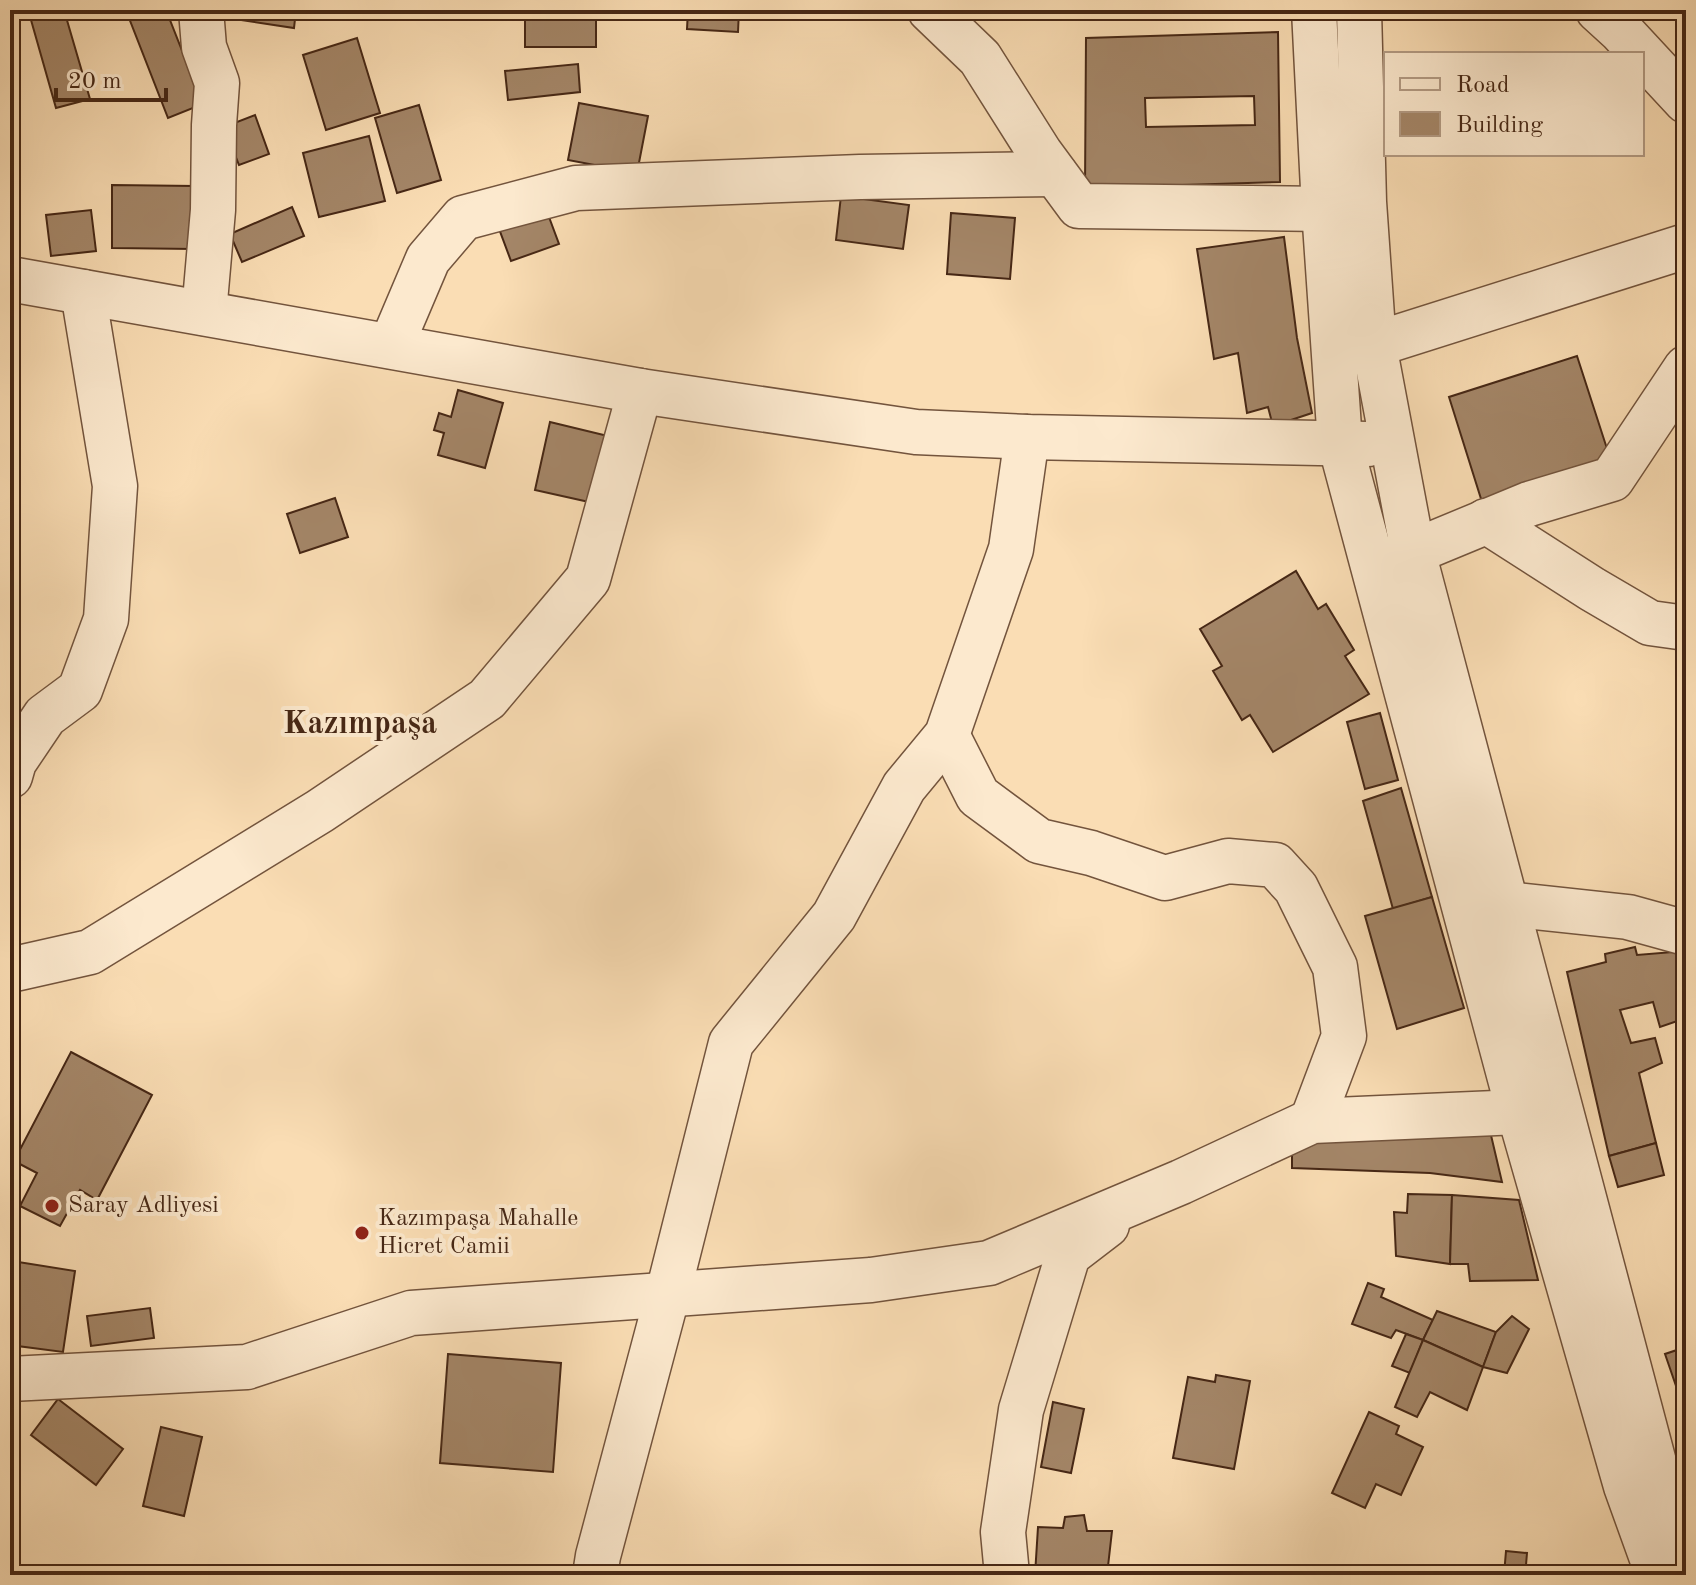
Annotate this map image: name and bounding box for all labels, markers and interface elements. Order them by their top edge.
scale bar [56,52,166,102]
legend [1384,52,1644,156]
text: 20 m [68,70,122,94]
text: Road [1456,74,1509,98]
text: Building [1456,114,1543,138]
district label: Kazımpaşa [283,709,437,741]
place label: Saray Adliyesi [68,1194,219,1218]
marker: Saray Adliyesi [43,1197,61,1215]
place label: Kazımpaşa Mahalle Hicret Camii [378,1207,578,1259]
marker: Kazımpaşa Mahalle Hicret Camii [353,1224,371,1242]

